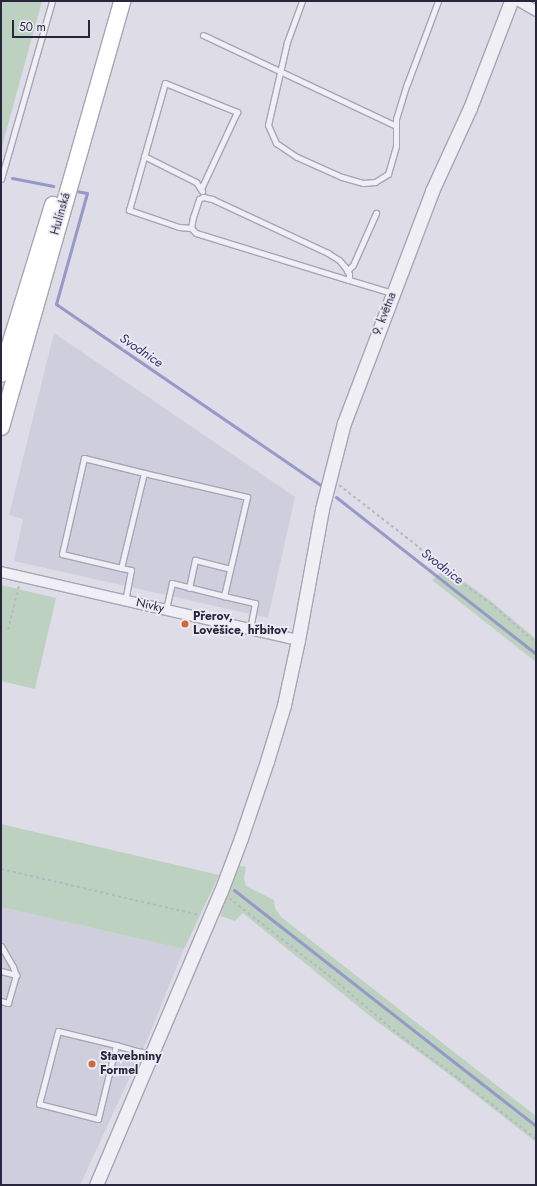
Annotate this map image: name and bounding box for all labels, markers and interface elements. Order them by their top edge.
scale bar [14,12,92,38]
text: 50 m [19,18,46,36]
street label: Hulínská [48,191,74,237]
street label: 9. května [370,290,400,338]
water label: Svodnice [116,331,166,371]
water label: Svodnice [418,546,466,588]
street label: Nivky [135,596,165,616]
place label: Přerov, Lověšice, hřbitov [193,610,287,638]
marker: Přerov, Lověšice, hřbitov [180,619,190,629]
place label: Stavebniny Formel [100,1050,161,1078]
marker: Stavebniny Formel [87,1059,97,1069]

